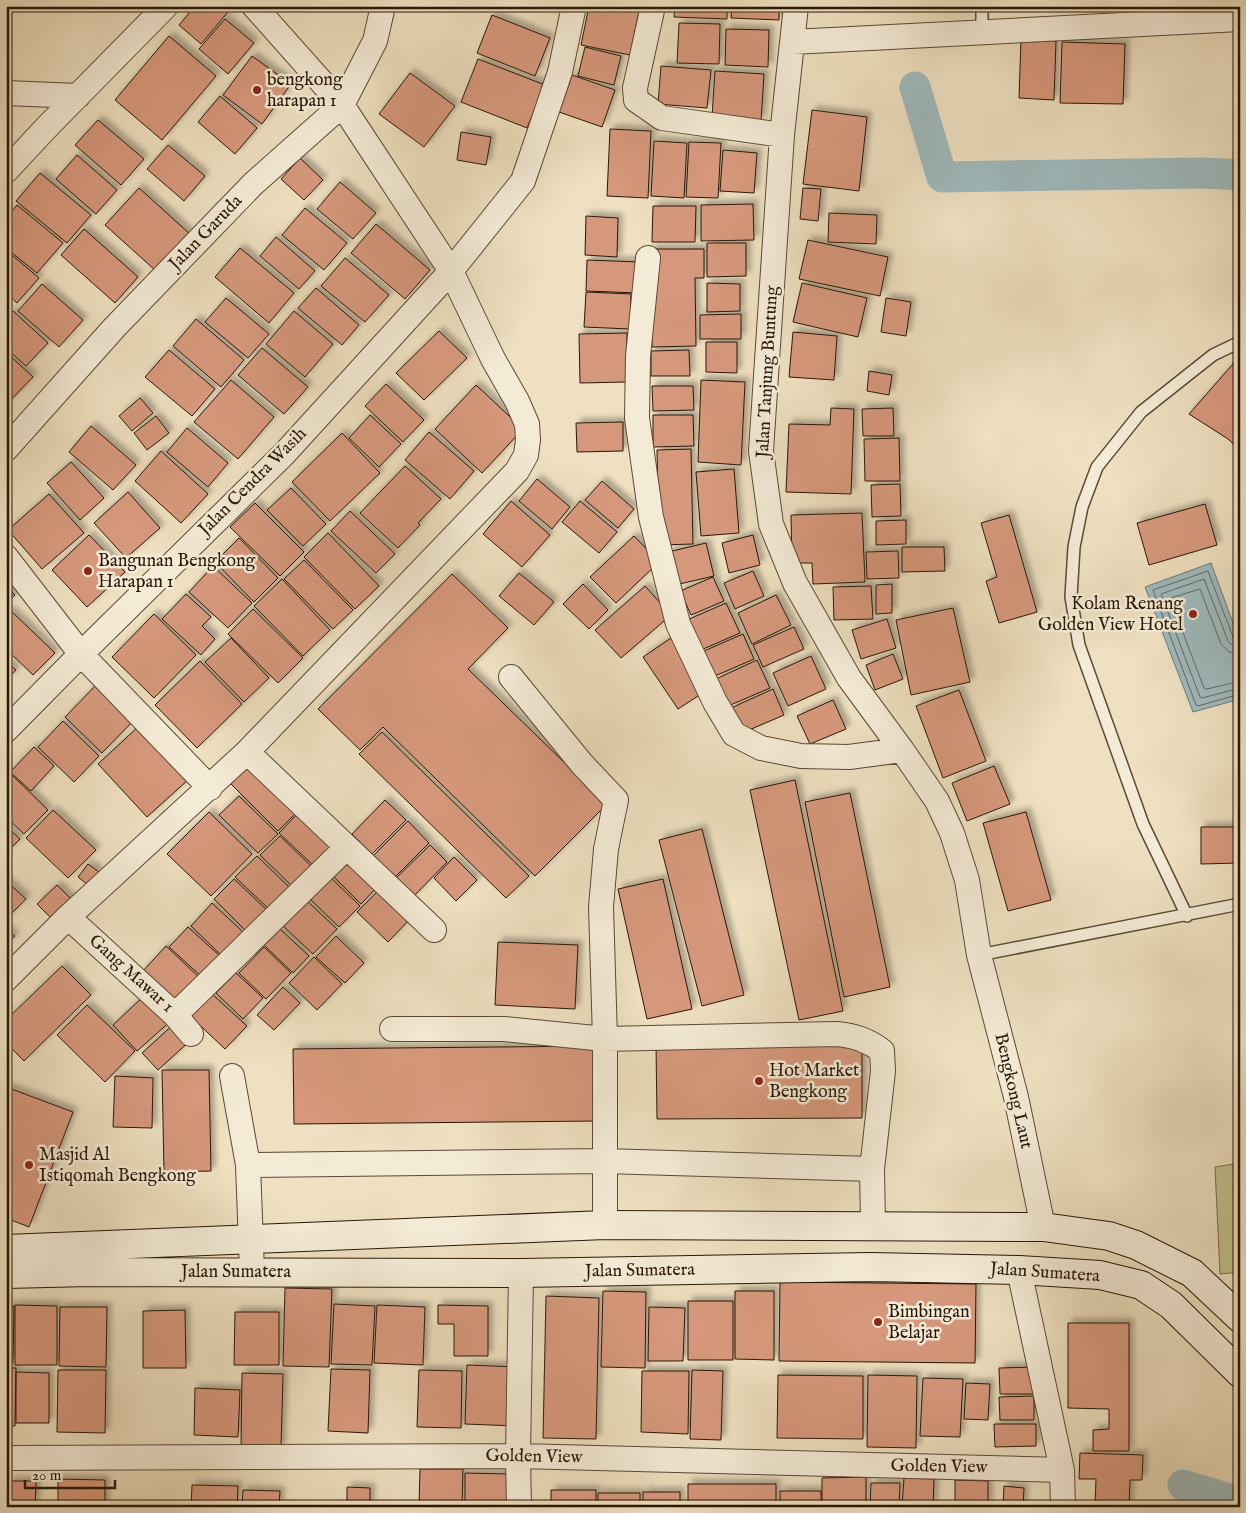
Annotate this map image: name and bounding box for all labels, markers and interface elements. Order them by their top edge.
place label: bengkong harapan 1 [267,69,343,113]
marker: bengkong harapan 1 [251,84,263,96]
street label: Jalan Garuda [163,190,248,277]
street label: Jalan Tanjung Buntung [752,285,784,461]
street label: Jalan Cendra Wasih [193,423,312,542]
place label: Bangunan Bengkong Harapan 1 [98,550,255,594]
marker: Bangunan Bengkong Harapan 1 [82,565,94,577]
place label: Kolam Renang Golden View Hotel [1038,593,1183,637]
marker: Kolam Renang Golden View Hotel [1187,608,1199,620]
street label: Gang Mawar 1 [84,930,178,1018]
street label: Bengkong Laut [989,1031,1037,1151]
place label: Hot Market Bengkong [769,1060,859,1104]
marker: Hot Market Bengkong [753,1075,765,1087]
place label: Masjid Al Istiqomah Bengkong [39,1144,196,1188]
marker: Masjid Al Istiqomah Bengkong [23,1159,35,1171]
street label: Jalan Sumatera [987,1258,1101,1288]
street label: Jalan Sumatera [583,1259,695,1283]
street label: Jalan Sumatera [179,1261,291,1284]
place label: Bimbingan Belajar [888,1301,970,1345]
marker: Bimbingan Belajar [872,1316,884,1328]
street label: Golden View [485,1445,584,1469]
street label: Golden View [890,1455,989,1479]
scale bar [25,1458,115,1490]
text: 20 m [32,1466,62,1485]

